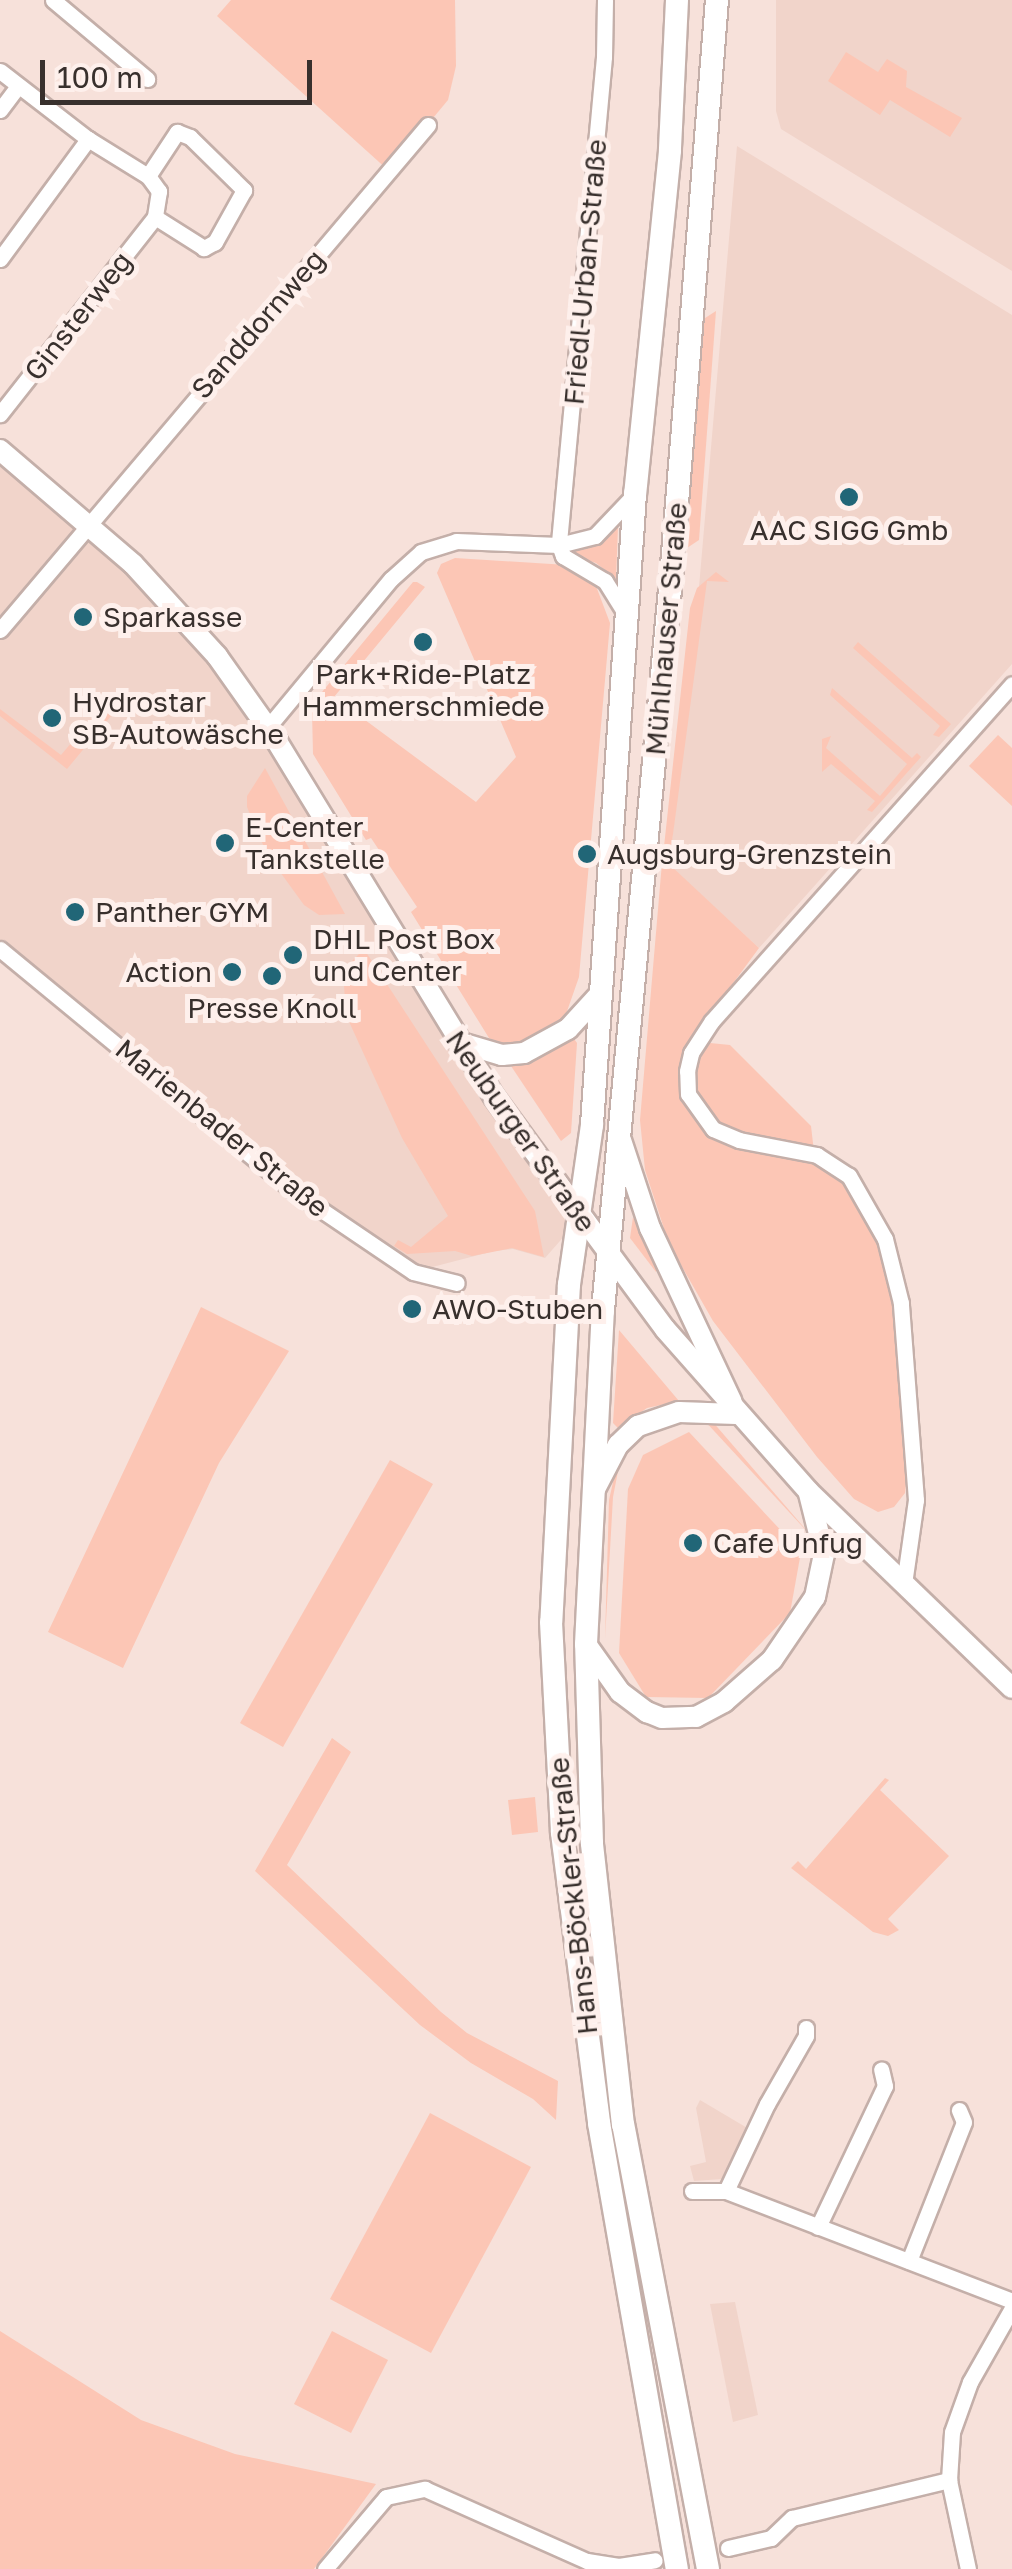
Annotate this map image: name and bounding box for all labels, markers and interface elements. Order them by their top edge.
scale bar [45,40,318,102]
text: 100 m [57,59,143,95]
street label: Friedl-Urban-Straße [557,138,613,406]
street label: Sanddornweg [184,243,332,405]
street label: Ginsterweg [17,245,139,387]
marker: AAC SIGG Gmb [838,486,860,508]
street label: Mühlhauser Straße [638,501,694,757]
place label: AAC SIGG Gmb [750,513,948,547]
place label: Sparkasse [103,600,242,634]
marker: Sparkasse [72,606,94,628]
marker: Park+Ride-Platz Hammerschmiede [412,631,434,653]
place label: Park+Ride-Platz Hammerschmiede [301,657,545,723]
place label: Hydrostar SB-Autowäsche [72,685,284,751]
marker: Hydrostar SB-Autowäsche [41,707,63,729]
place label: E-Center Tankstelle [245,810,385,876]
marker: E-Center Tankstelle [214,832,236,854]
place label: Augsburg-Grenzstein [607,837,892,871]
marker: Augsburg-Grenzstein [576,843,598,865]
place label: Panther GYM [95,895,269,929]
marker: Panther GYM [64,901,86,923]
place label: DHL Post Box und Center [313,922,495,988]
marker: DHL Post Box und Center [282,944,304,966]
place label: Action [126,955,212,989]
marker: Action [221,961,243,983]
marker: Presse Knoll [261,965,283,987]
place label: Presse Knoll [187,991,357,1025]
street label: Neuburger Straße [439,1024,603,1238]
street label: Marienbader Straße [109,1032,335,1224]
place label: AWO-Stuben [432,1292,603,1326]
marker: AWO-Stuben [401,1298,423,1320]
place label: Cafe Unfug [713,1526,863,1560]
marker: Cafe Unfug [682,1532,704,1554]
street label: Hans-Böckler-Straße [542,1756,604,2036]

